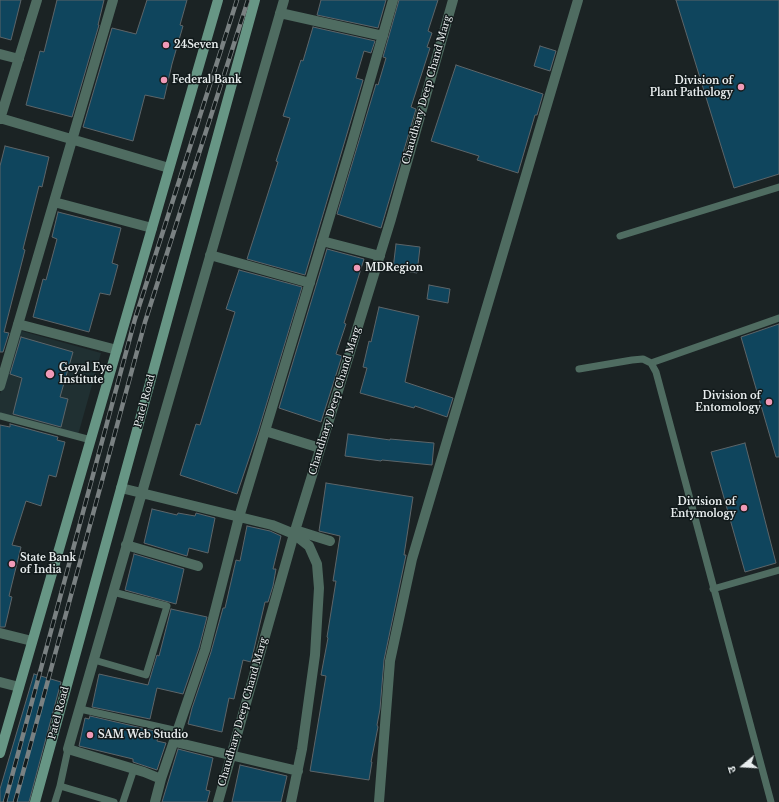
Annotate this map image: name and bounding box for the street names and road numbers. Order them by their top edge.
street label: Chaudhary Deep Chand Marg [400,14,454,166]
street label: Chaudhary Deep Chand Marg [307,325,363,477]
street label: Patel Road [132,373,158,429]
street label: Chaudhary Deep Chand Marg [216,636,270,788]
street label: Patel Road [46,685,72,741]

